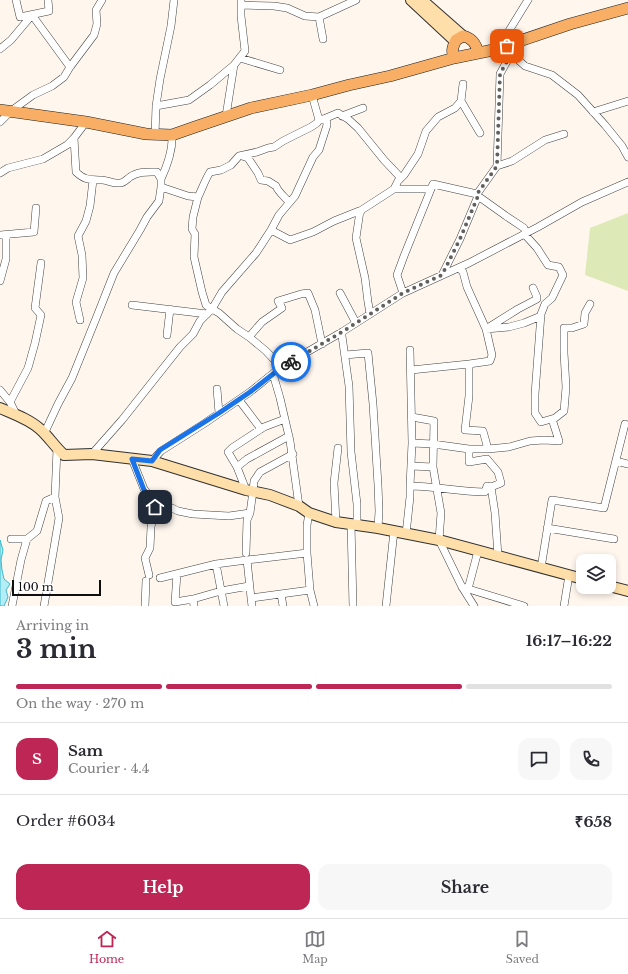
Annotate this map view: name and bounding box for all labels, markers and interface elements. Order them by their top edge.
pin [490,29,524,63]
icon: bag [496,35,518,57]
courier [271,342,311,382]
icon: bike [280,351,302,373]
pin [138,490,172,524]
icon: home [144,496,166,518]
map controls [576,554,616,594]
button: layers [576,554,616,594]
scale bar [12,578,101,597]
text: 100 m [18,580,54,594]
text: Arriving in [16,617,89,634]
text: 16:17–16:22 [526,631,612,650]
text: 3 min [16,633,97,665]
text: On the way · 270 m [16,695,144,712]
button: chat [518,738,560,780]
button: phone [570,738,612,780]
text: Sam [68,741,103,760]
text: S [32,749,42,768]
text: Courier · 4.4 [68,760,149,777]
text: Order #6034 [16,811,115,830]
text: ₹658 [575,812,612,831]
button: Help [16,864,310,910]
button: Share [318,864,612,910]
tab: Home [89,928,124,966]
tab: Map [302,928,328,966]
tab: Saved [506,928,539,966]

